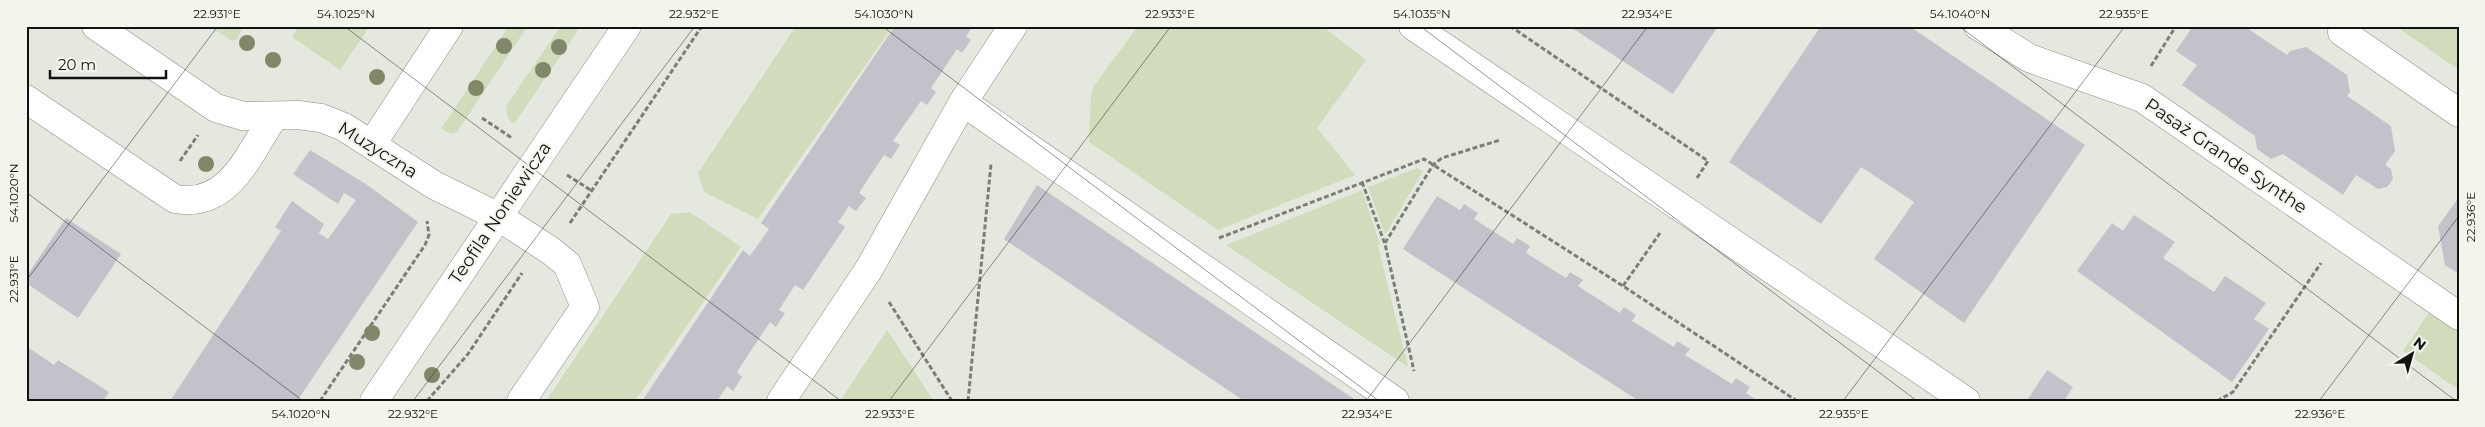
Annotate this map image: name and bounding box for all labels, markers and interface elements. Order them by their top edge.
text: 22.931°E [193,6,241,21]
text: 54.1025°N [317,6,375,21]
text: 22.932°E [669,6,719,21]
text: 54.1030°N [854,6,914,21]
text: 22.933°E [1145,6,1195,21]
text: 54.1035°N [1393,6,1451,21]
text: 22.934°E [1622,6,1672,21]
text: 54.1040°N [1930,6,1990,21]
text: 22.935°E [2099,6,2149,21]
scale bar [50,48,166,80]
text: 20 m [58,55,96,74]
street label: Pasaż Grande Synthe [2141,93,2311,219]
street label: Muzyczna [334,117,422,183]
street label: Teofila Noniewicza [444,138,556,288]
text: 54.1020°N [6,163,21,223]
text: 22.936°E [2463,192,2478,242]
text: 22.931°E [6,255,21,303]
north arrow [2388,330,2438,380]
text: N [2410,333,2430,354]
text: 54.1020°N [271,406,331,421]
text: 22.932°E [388,406,438,421]
text: 22.933°E [865,406,915,421]
text: 22.934°E [1342,406,1392,421]
text: 22.935°E [1819,406,1869,421]
text: 22.936°E [2295,406,2345,421]

